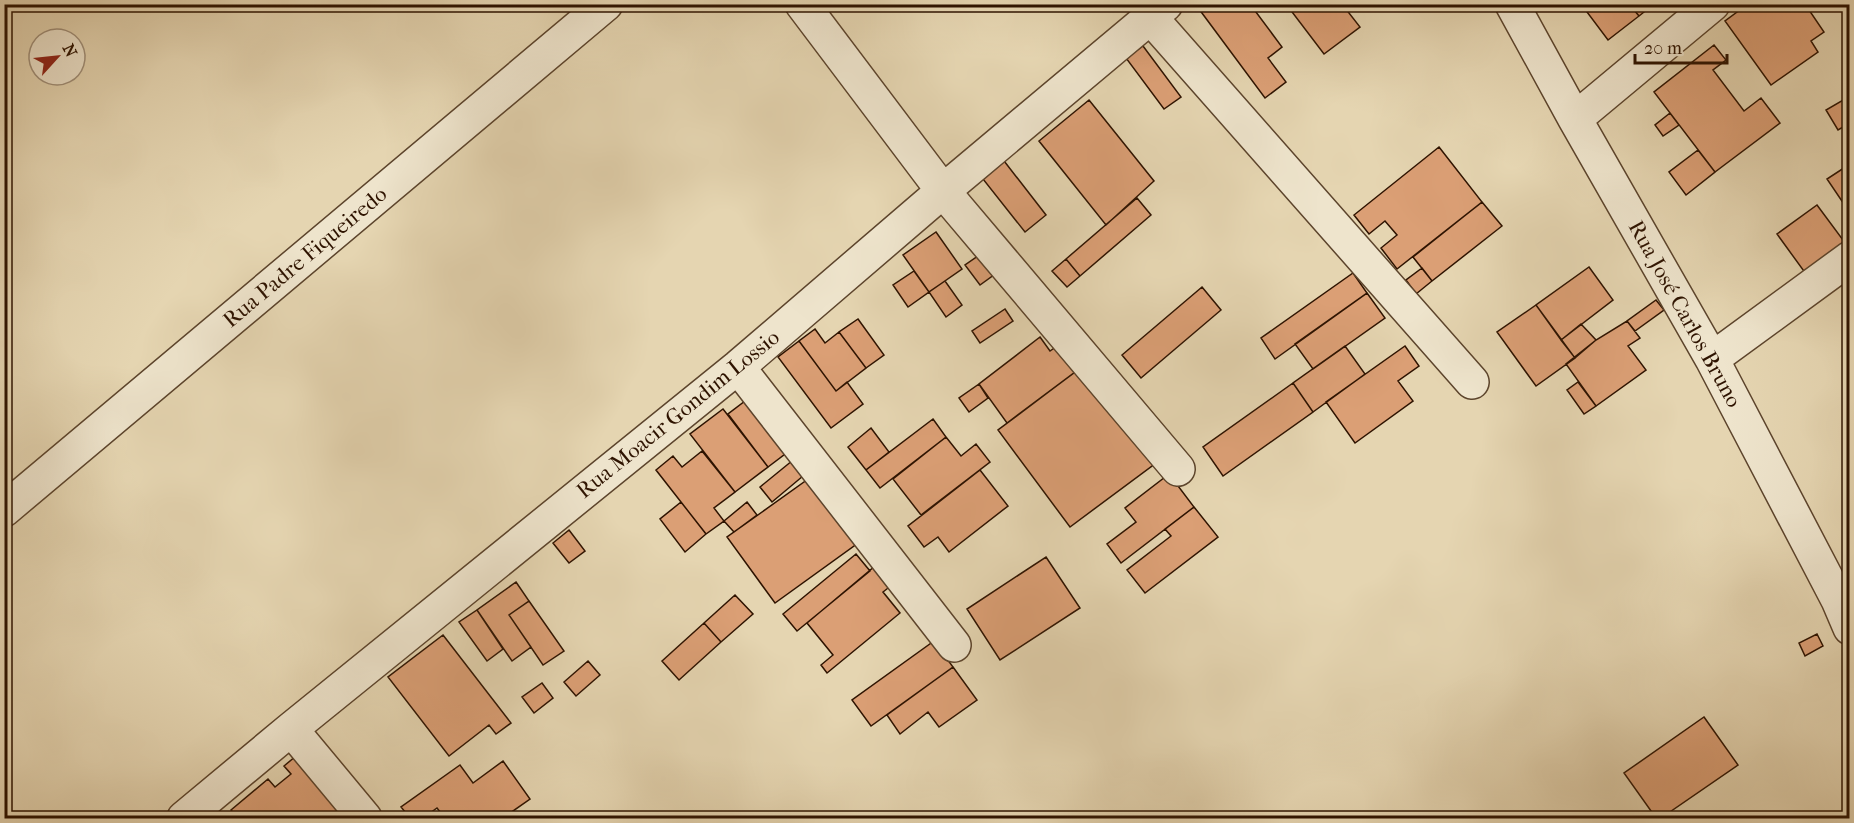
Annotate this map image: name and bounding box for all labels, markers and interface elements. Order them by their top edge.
north arrow [27,27,87,87]
scale bar [1635,27,1726,65]
text: 20 m [1644,38,1682,59]
text: N [59,41,82,61]
street label: Rua Padre Fiqueiredo [218,181,392,333]
street label: Rua José Carlos Bruno [1623,216,1747,412]
street label: Rua Moacir Gondim Lossio [571,324,785,504]

